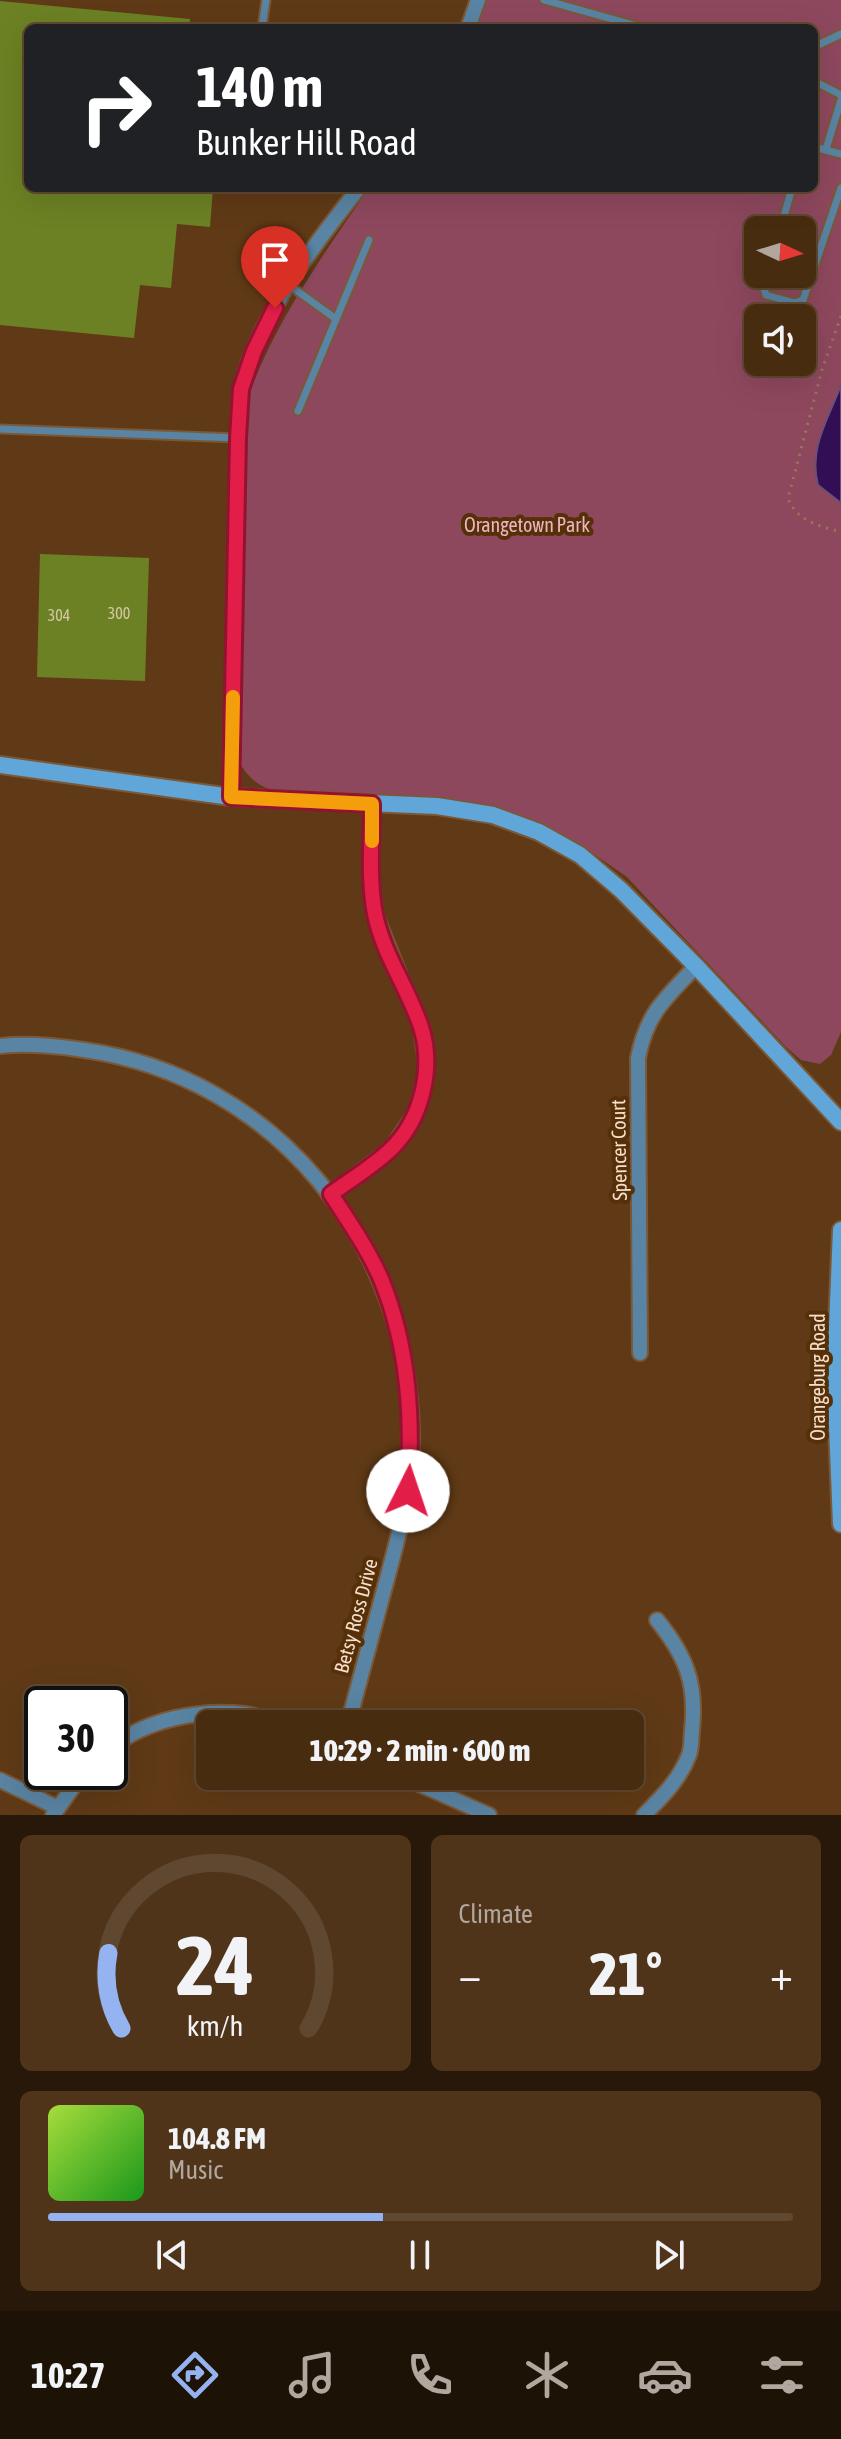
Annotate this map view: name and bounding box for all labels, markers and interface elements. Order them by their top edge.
text: 140 m [196,55,323,119]
icon: right [64,56,168,160]
text: Bunker Hill Road [196,121,417,163]
north arrow [744,216,816,288]
map controls [744,216,816,376]
pin [241,226,309,308]
icon: arrive [253,238,297,282]
button: sound [744,304,816,376]
park label: Orangetown Park [464,513,590,536]
house number: 300 [108,604,130,622]
house number: 304 [48,606,70,624]
street label: Spencer Court [606,1099,631,1201]
street label: Orangeburg Road [806,1313,829,1441]
position arrow [366,1449,450,1533]
street label: Betsy Ross Drive [329,1556,382,1676]
speed limit sign: 30 [24,1686,128,1790]
text: 10:29 · 2 min · 600 m [310,1733,530,1767]
text: Climate [459,1899,533,1929]
text: 24 [176,1917,254,2013]
text: 21° [589,1939,662,2008]
text: − [459,1949,481,1999]
text: + [770,1949,793,1999]
text: km/h [187,2009,244,2042]
text: 104.8 FM [168,2121,266,2155]
text: Music [168,2155,223,2185]
icon: previous [150,2233,194,2277]
icon: pause [398,2233,442,2277]
icon: next [647,2233,691,2277]
icon: directions [167,2347,223,2403]
icon: music [284,2347,340,2403]
icon: phone [402,2347,458,2403]
icon: climate [519,2347,575,2403]
icon: car [637,2347,693,2403]
icon: filters [754,2347,810,2403]
text: 10:27 [31,2354,106,2396]

